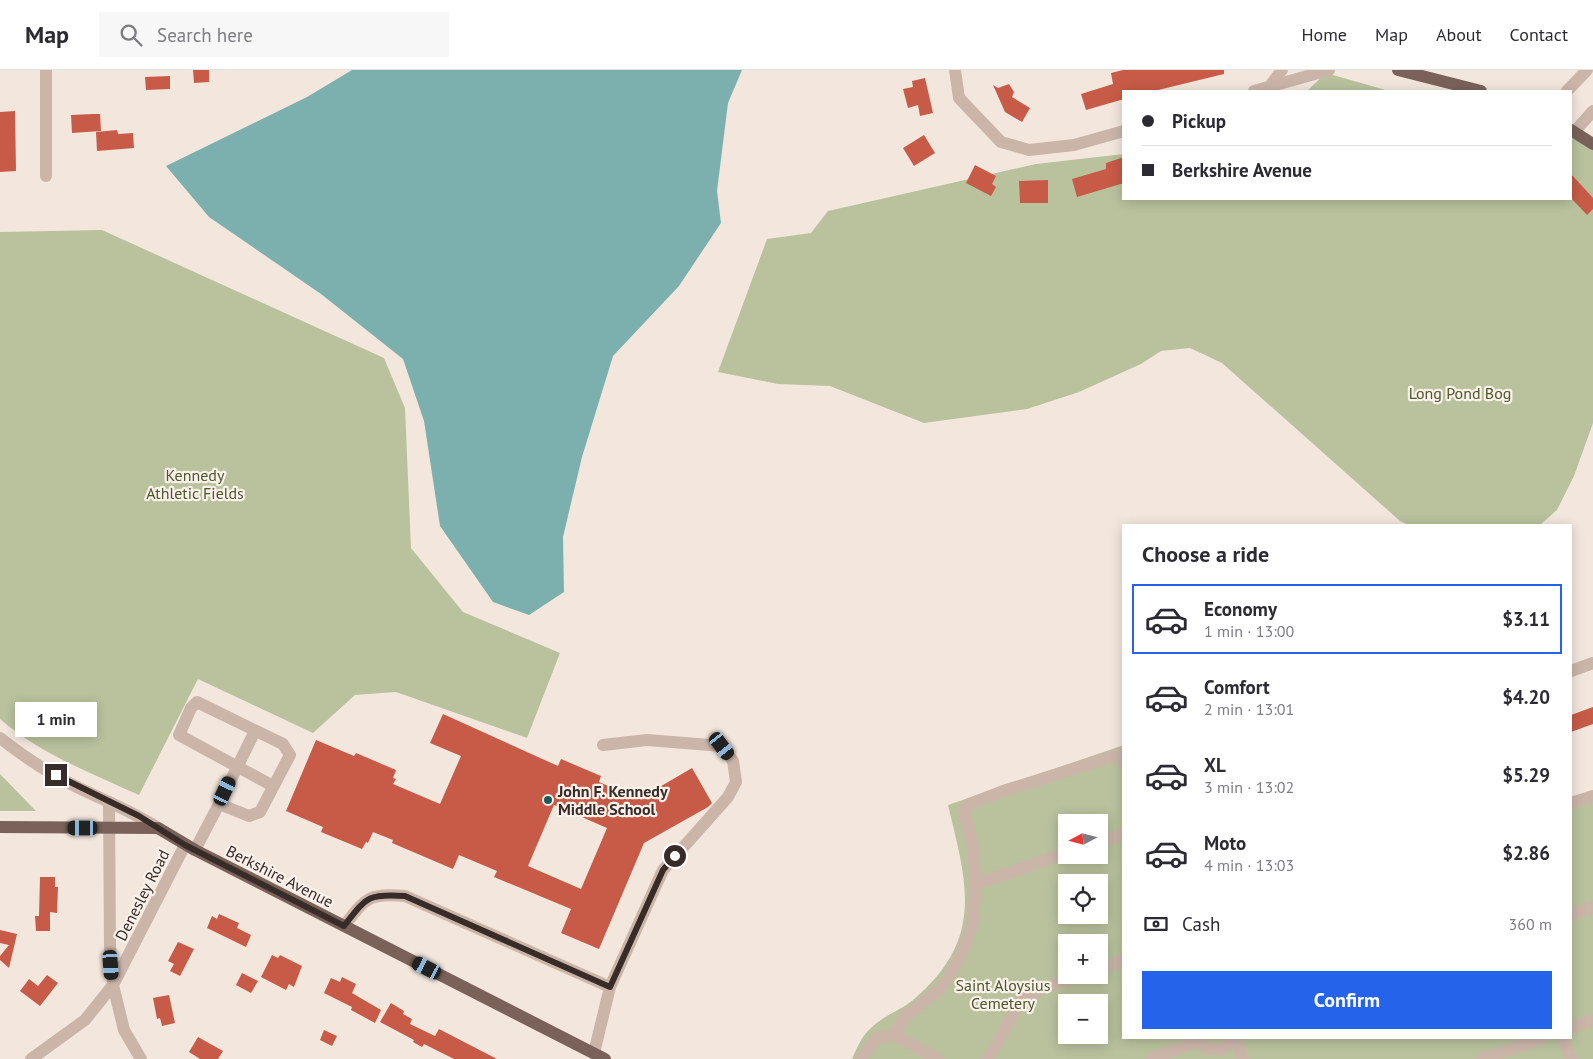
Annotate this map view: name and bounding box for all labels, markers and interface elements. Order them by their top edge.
search box [99,12,449,57]
text: Map [25,19,69,50]
icon: search [117,21,145,49]
text: Search here [157,23,253,47]
text: Home [1301,23,1347,46]
text: Map [1375,23,1408,46]
text: About [1436,23,1482,46]
text: Contact [1510,23,1568,46]
text: Pickup [1172,109,1226,133]
text: Berkshire Avenue [1172,158,1312,182]
park label: Long Pond Bog [1409,383,1511,403]
park label: Kennedy Athletic Fields [146,465,244,503]
text: Choose a ride [1142,540,1269,568]
icon: car [1144,597,1189,642]
text: Economy [1204,597,1277,621]
text: $3.11 [1502,607,1550,631]
text: 1 min · 13:00 [1204,621,1294,641]
icon: car [1144,675,1189,720]
text: Comfort [1204,675,1270,699]
text: $4.20 [1502,685,1550,709]
text: 2 min · 13:01 [1204,699,1294,719]
callout: 1 min [15,702,97,738]
text: 1 min [36,709,76,729]
car [706,730,737,762]
icon: car [1144,753,1189,798]
text: XL [1204,753,1226,777]
text: $5.29 [1502,763,1550,787]
route end [45,764,67,786]
car [211,774,238,808]
text: 3 min · 13:02 [1204,777,1294,797]
place label: John F. Kennedy Middle School [557,781,668,819]
marker: John F. Kennedy Middle School [542,794,554,806]
north arrow [1058,814,1108,864]
map controls [1058,814,1108,1044]
car [68,821,98,836]
icon: car [1144,831,1189,876]
text: Moto [1204,831,1246,855]
street label: Berkshire Avenue [223,840,337,912]
text: $2.86 [1502,841,1550,865]
route start [664,845,686,867]
street label: Denesley Road [110,846,174,944]
text: 4 min · 13:03 [1204,855,1294,875]
button: locate [1058,874,1108,924]
icon: cash [1142,910,1170,938]
text: Cash [1182,912,1220,936]
text: 360 m [1509,914,1552,934]
button: + [1058,934,1108,984]
car [102,950,119,980]
car [410,955,443,981]
button: Confirm [1142,971,1552,1029]
park label: Saint Aloysius Cemetery [956,975,1051,1013]
button: − [1058,994,1108,1044]

